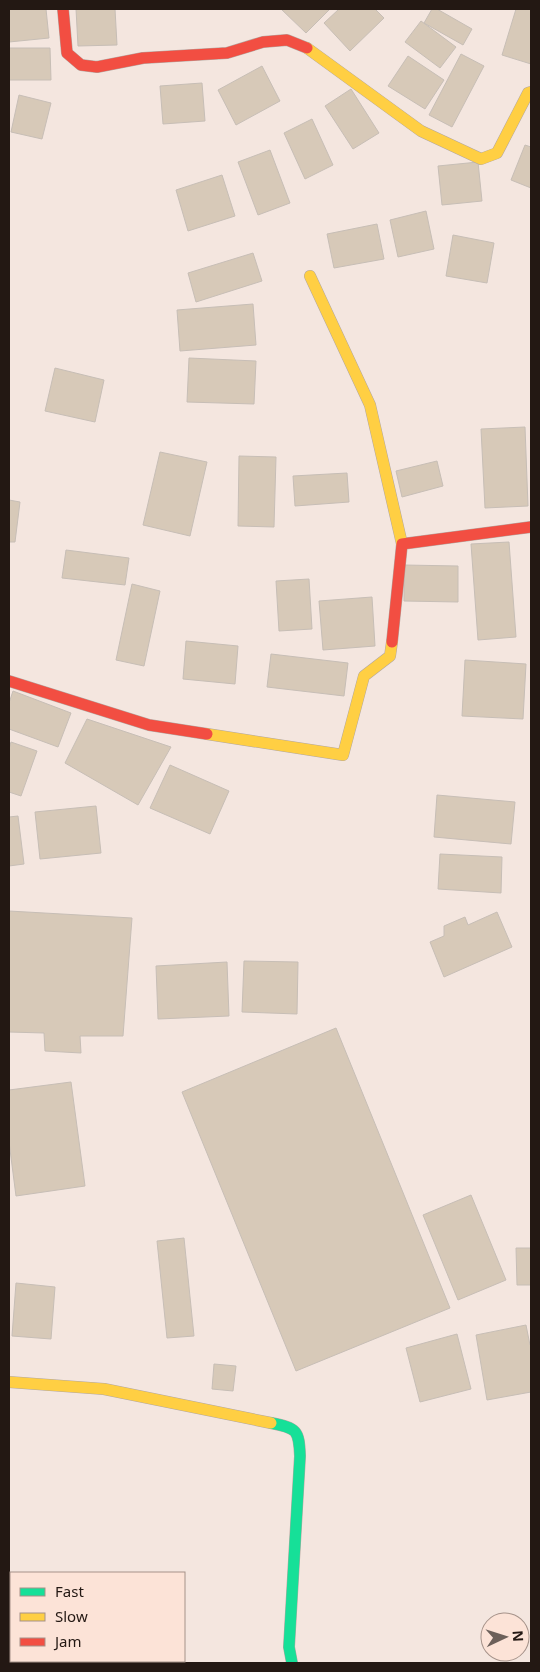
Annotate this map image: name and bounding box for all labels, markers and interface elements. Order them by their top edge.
legend [10,1572,185,1662]
text: Fast [55,1581,84,1601]
text: Slow [55,1606,88,1626]
north arrow [480,1612,530,1662]
text: N [509,1630,528,1642]
text: Jam [53,1631,82,1651]

